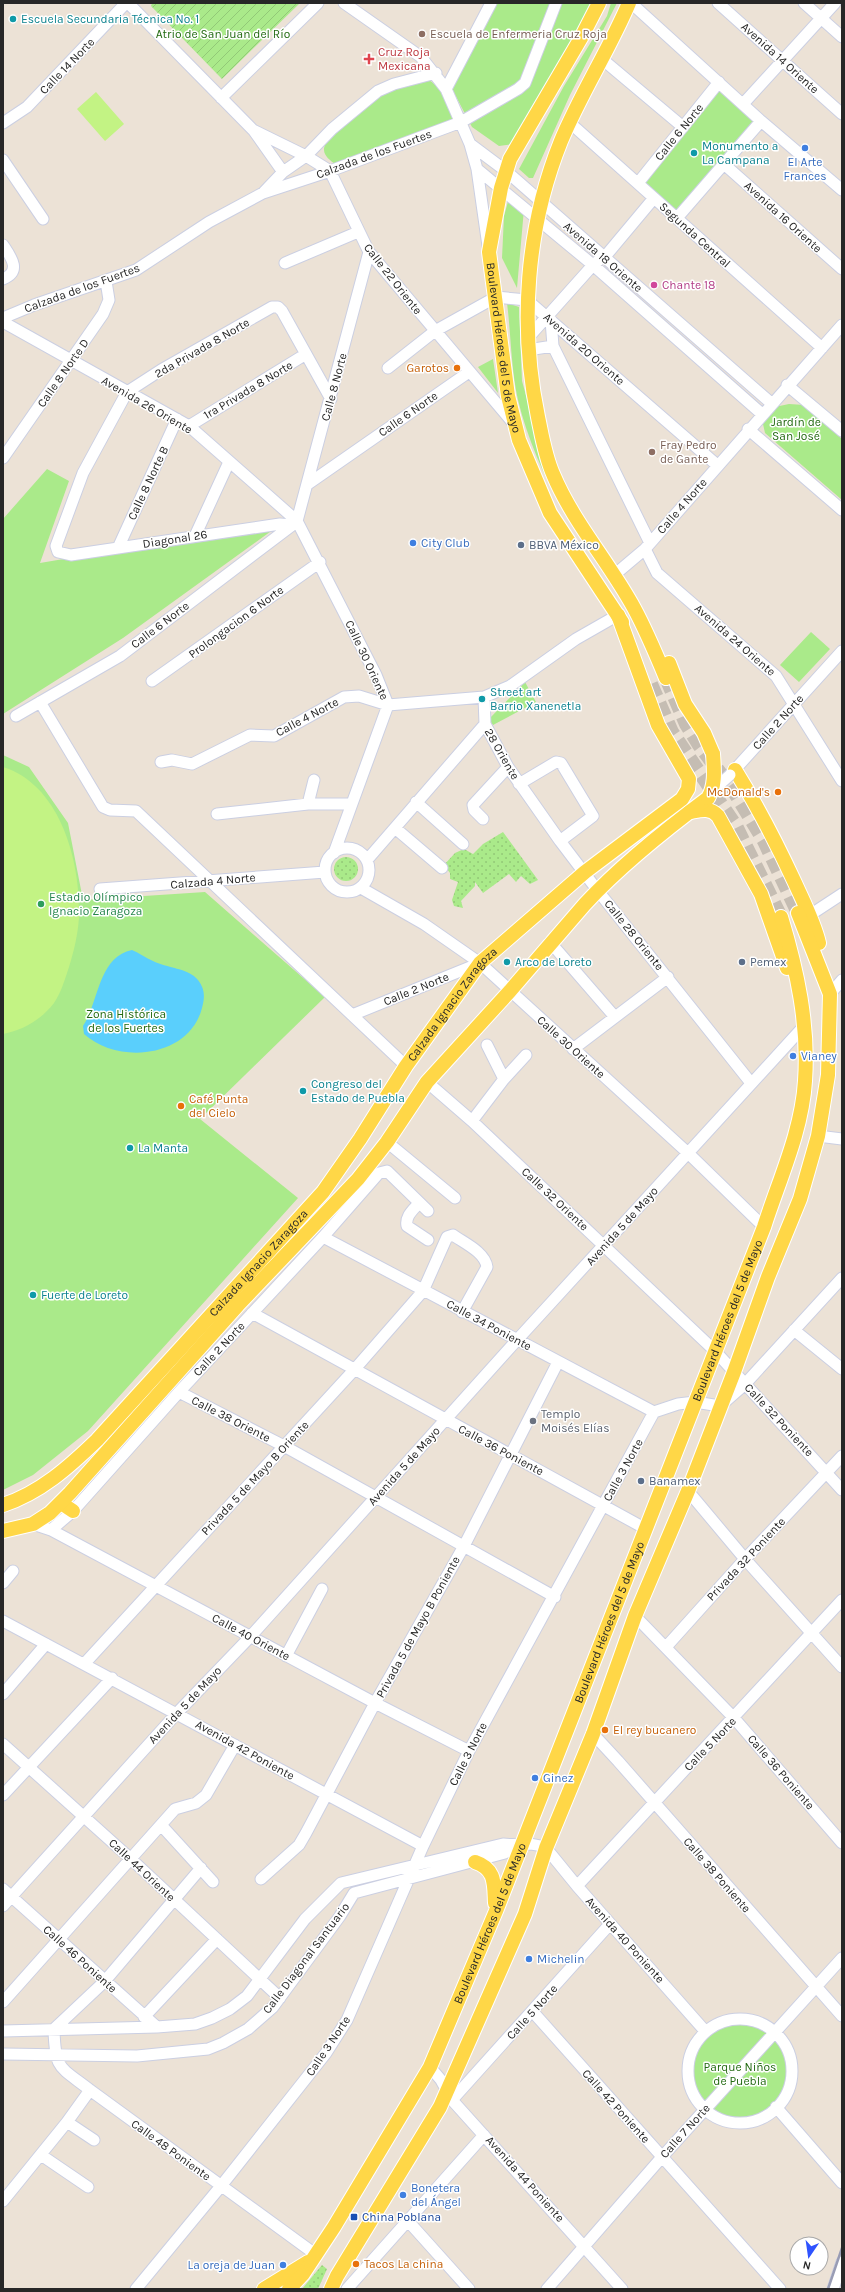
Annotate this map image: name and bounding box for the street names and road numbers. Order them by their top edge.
street label: Avenida 14 Oriente [738,20,822,96]
street label: Calle 14 Norte [37,35,97,97]
street label: Calle 6 Norte [652,101,706,163]
street label: Calzada de los Fuertes [314,127,434,181]
street label: Avenida 16 Oriente [741,178,825,256]
street label: Segunda Central [657,199,733,271]
street label: Avenida 18 Oriente [561,219,645,295]
street label: Calle 22 Oriente [361,241,425,317]
street label: Calzada de los Fuertes [22,261,142,315]
street label: Boulevard Héroes del 5 de Mayo [483,262,524,434]
street label: Avenida 20 Oriente [541,310,627,388]
street label: 2da Privada 8 Norte [152,315,252,381]
street label: Calle 8 Norte D [34,336,92,410]
street label: Calle 8 Norte [318,352,350,422]
street label: 1ra Privada 8 Norte [201,358,295,422]
street label: Avenida 26 Oriente [99,373,195,437]
street label: Calle 6 Norte [376,388,440,440]
street label: Calle 8 Norte B [125,444,171,522]
street label: Calle 4 Norte [654,475,710,537]
street label: Diagonal 26 [142,527,208,551]
street label: Prolongacion 6 Norte [186,583,286,661]
street label: Calle 6 Norte [128,599,192,651]
street label: Avenida 24 Oriente [692,601,778,679]
street label: Calle 30 Oriente [342,618,392,702]
street label: Calle 2 Norte [750,692,806,752]
street label: Calle 4 Norte [273,695,341,739]
street label: 28 Oriente [482,726,522,782]
street label: Calzada 4 Norte [170,870,256,892]
street label: Calle 28 Oriente [601,897,667,973]
street label: Calzada Ignacio Zaragoza [405,944,500,1064]
street label: Calle 2 Norte [381,970,451,1008]
street label: Calle 30 Oriente [534,1013,608,1081]
street label: Calle 32 Oriente [519,1164,591,1234]
street label: Avenida 5 de Mayo [583,1184,661,1268]
street label: Calzada Ignacio Zaragoza [206,1206,311,1319]
street label: Boulevard Héroes del 5 de Mayo [689,1238,765,1403]
street label: Calle 34 Poniente [444,1297,534,1353]
street label: Calle 2 Norte [190,1319,248,1379]
street label: Calle 32 Poniente [742,1381,816,1459]
street label: Calle 38 Oriente [189,1393,273,1445]
street label: Privada 5 de Mayo B Oriente [198,1418,312,1538]
street label: Calle 36 Poniente [456,1422,546,1478]
street label: Avenida 5 de Mayo [365,1424,443,1508]
street label: Calle 3 Norte [600,1436,646,1504]
street label: Privada 32 Poniente [704,1514,788,1604]
street label: Boulevard Héroes del 5 de Mayo [571,1539,647,1705]
street label: Privada 5 de Mayo B Poniente [373,1554,463,1700]
street label: Calle 40 Oriente [210,1611,292,1663]
street label: Avenida 5 de Mayo [145,1663,225,1747]
street label: Calle 5 Norte [681,1714,739,1774]
street label: Avenida 42 Poniente [193,1717,297,1783]
street label: Calle 3 Norte [446,1720,490,1788]
street label: Calle 36 Poniente [745,1732,817,1812]
street label: Calle 38 Poniente [681,1835,753,1915]
street label: Calle 44 Oriente [106,1836,178,1904]
street label: Boulevard Héroes del 5 de Mayo [451,1841,529,2006]
street label: Avenida 40 Poniente [583,1894,667,1986]
street label: Calle Diagonal Santuario [260,1900,352,2016]
street label: Calle 46 Poniente [40,1922,120,1996]
street label: Calle 5 Norte [504,1982,560,2042]
street label: Calle 3 Norte [303,2013,353,2079]
street label: Calle 42 Poniente [579,2066,653,2146]
street label: Calle 7 Norte [657,2101,713,2161]
street label: Calle 48 Poniente [129,2116,213,2184]
street label: Avenida 44 Poniente [483,2133,567,2225]

